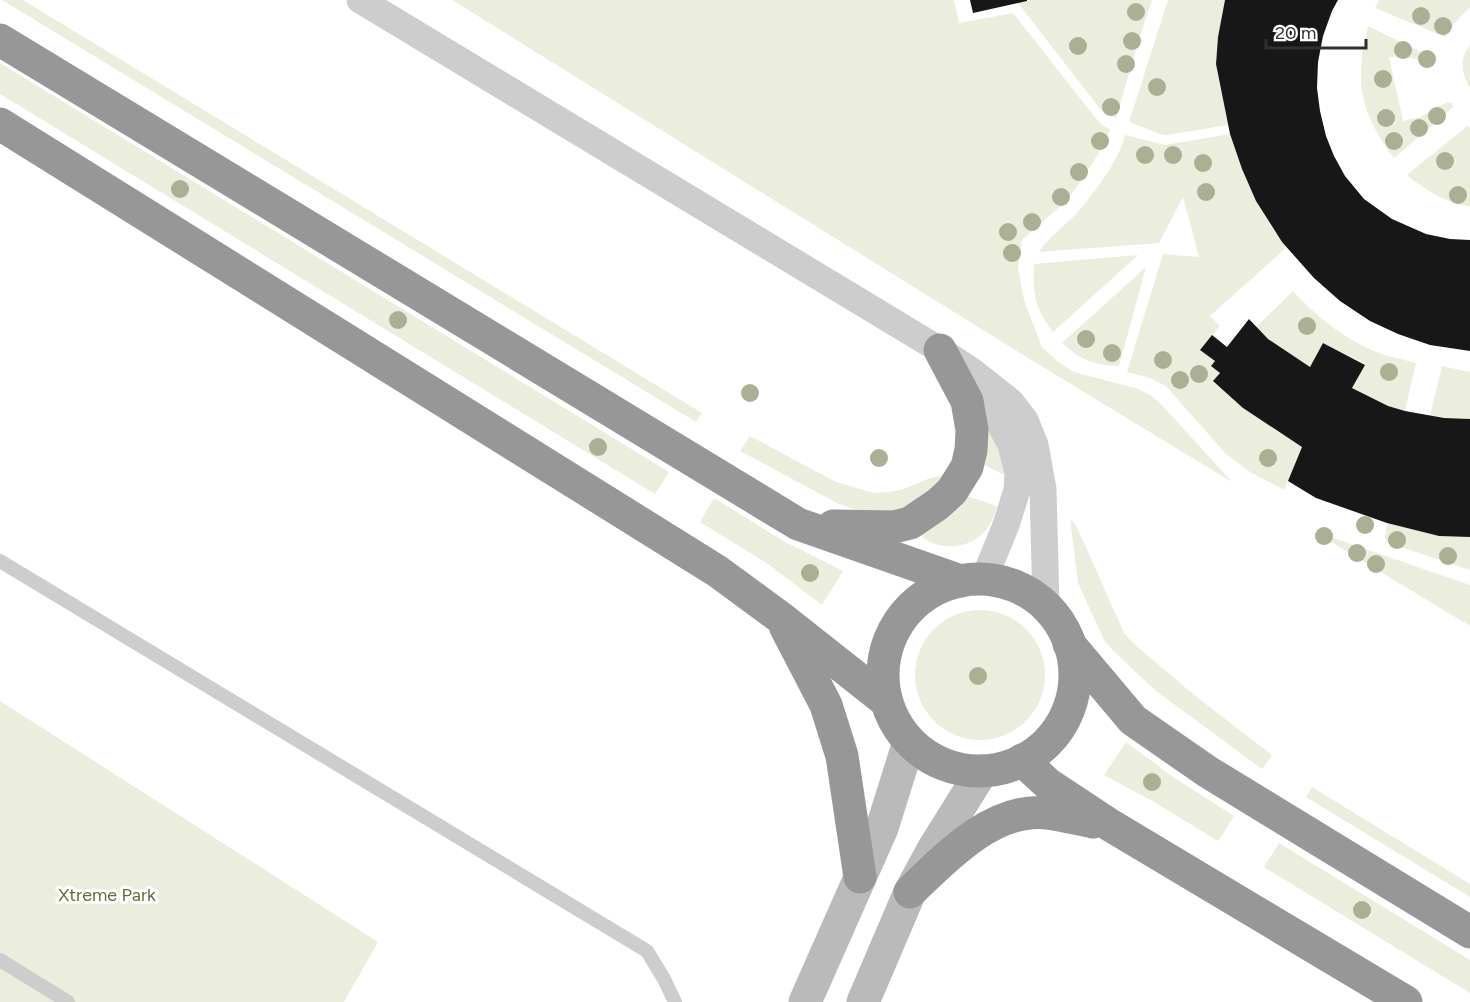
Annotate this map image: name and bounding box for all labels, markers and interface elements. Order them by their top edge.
scale bar [1266,12,1366,50]
text: 20 m [1275,22,1316,44]
park label: Xtreme Park [58,884,156,906]

